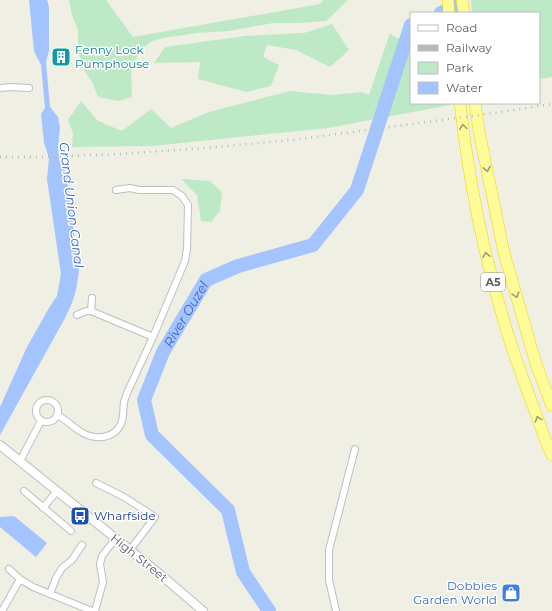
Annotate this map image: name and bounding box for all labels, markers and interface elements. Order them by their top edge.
legend [410,12,540,104]
text: Road [446,20,477,35]
text: Railway [446,40,492,55]
place label: Fenny Lock Pumphouse [75,42,149,71]
building icon: Fenny Lock Pumphouse [50,46,72,68]
text: Park [446,60,474,75]
text: Water [446,80,483,95]
one-way arrow [459,124,468,130]
water label: Grand Union Canal [56,141,88,269]
one-way arrow [482,166,490,172]
one-way arrow [483,252,491,258]
road number: A5 [481,273,505,291]
water label: River Ouzel [160,278,212,350]
one-way arrow [511,292,520,299]
one-way arrow [534,416,542,423]
bus stop icon: Wharfside [69,505,91,527]
place label: Wharfside [94,508,156,523]
street label: High Street [108,530,171,585]
place label: Dobbies Garden World [413,578,497,607]
shop icon: Dobbies Garden World [500,582,522,604]

